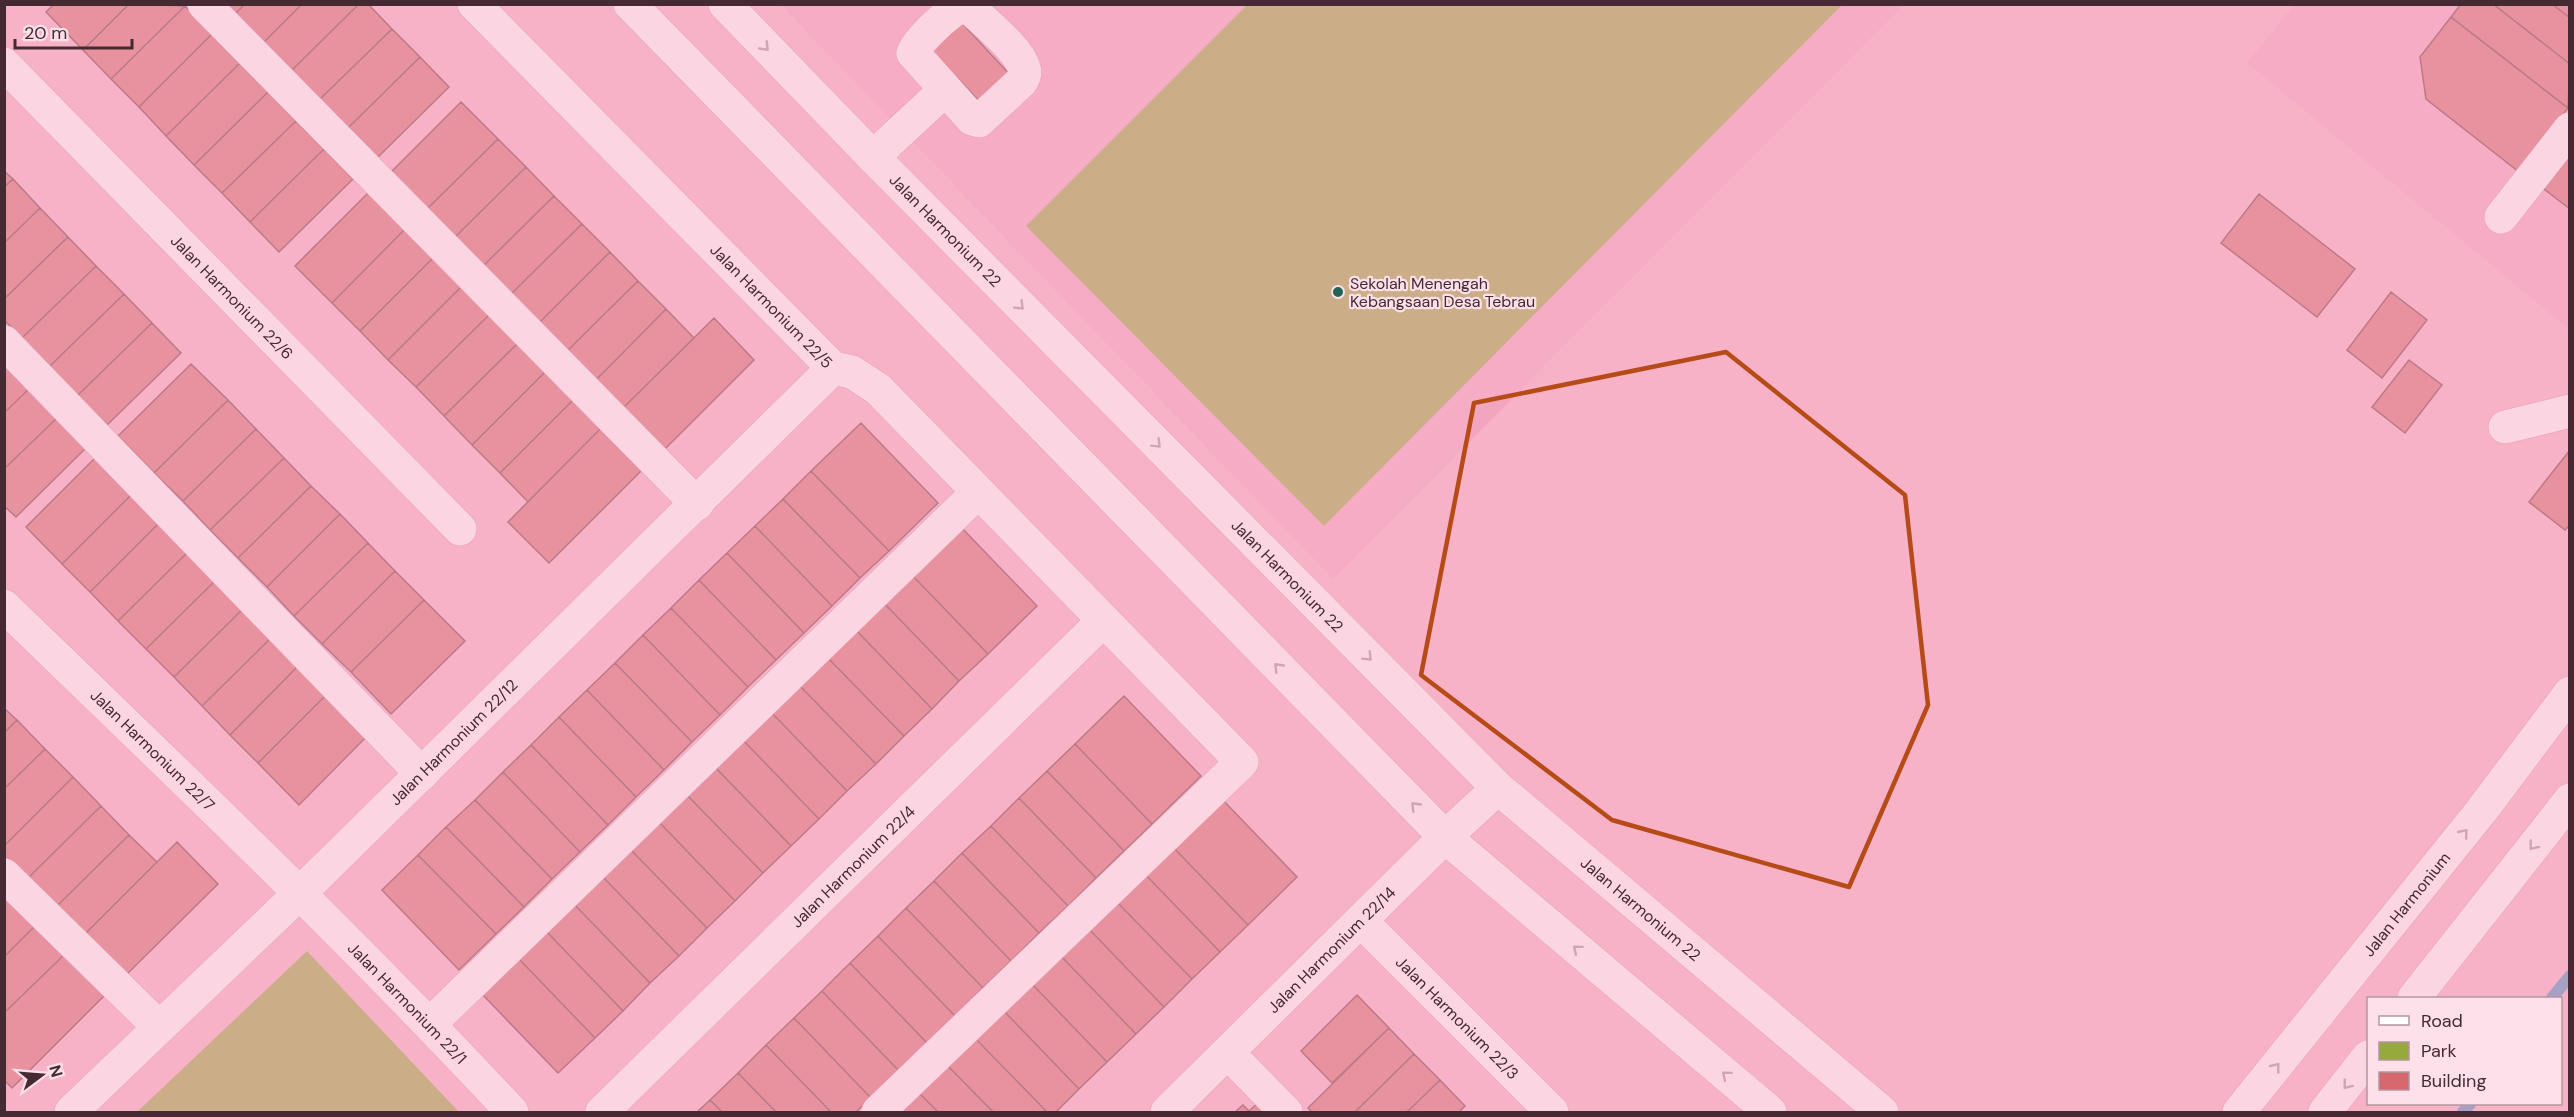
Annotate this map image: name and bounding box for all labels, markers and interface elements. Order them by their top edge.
scale bar [15,12,132,50]
text: 20 m [24,21,67,45]
one-way arrow [758,39,769,50]
street label: Jalan Harmonium 22 [885,170,1006,292]
street label: Jalan Harmonium 22/6 [166,230,298,364]
street label: Jalan Harmonium 22/5 [705,240,837,373]
place label: Sekolah Menengah Kebangsaan Desa Tebrau [1350,273,1535,312]
marker: Sekolah Menengah Kebangsaan Desa Tebrau [1331,285,1345,299]
one-way arrow [1012,298,1023,309]
one-way arrow [1150,438,1161,448]
street label: Jalan Harmonium 22 [1227,515,1348,637]
one-way arrow [1361,650,1372,661]
one-way arrow [1275,663,1286,674]
street label: Jalan Harmonium 22/12 [385,675,522,810]
street label: Jalan Harmonium 22/7 [86,685,219,815]
street label: Jalan Harmonium 22/4 [786,801,920,932]
one-way arrow [1411,803,1422,813]
one-way arrow [2456,829,2467,840]
one-way arrow [2530,840,2541,851]
street label: Jalan Harmonium [2358,848,2455,961]
street label: Jalan Harmonium 22 [1576,852,1705,966]
street label: Jalan Harmonium 22/14 [1263,882,1400,1018]
street label: Jalan Harmonium 22/1 [343,938,471,1069]
one-way arrow [1573,945,1584,956]
street label: Jalan Harmonium 22/3 [1391,952,1523,1084]
legend [2367,997,2562,1105]
text: Road [2421,1009,2463,1033]
text: Park [2421,1039,2457,1063]
north arrow [12,1045,72,1105]
text: N [44,1062,68,1080]
one-way arrow [2269,1063,2280,1074]
text: Building [2421,1069,2486,1093]
one-way arrow [1722,1071,1733,1082]
one-way arrow [2343,1078,2354,1089]

